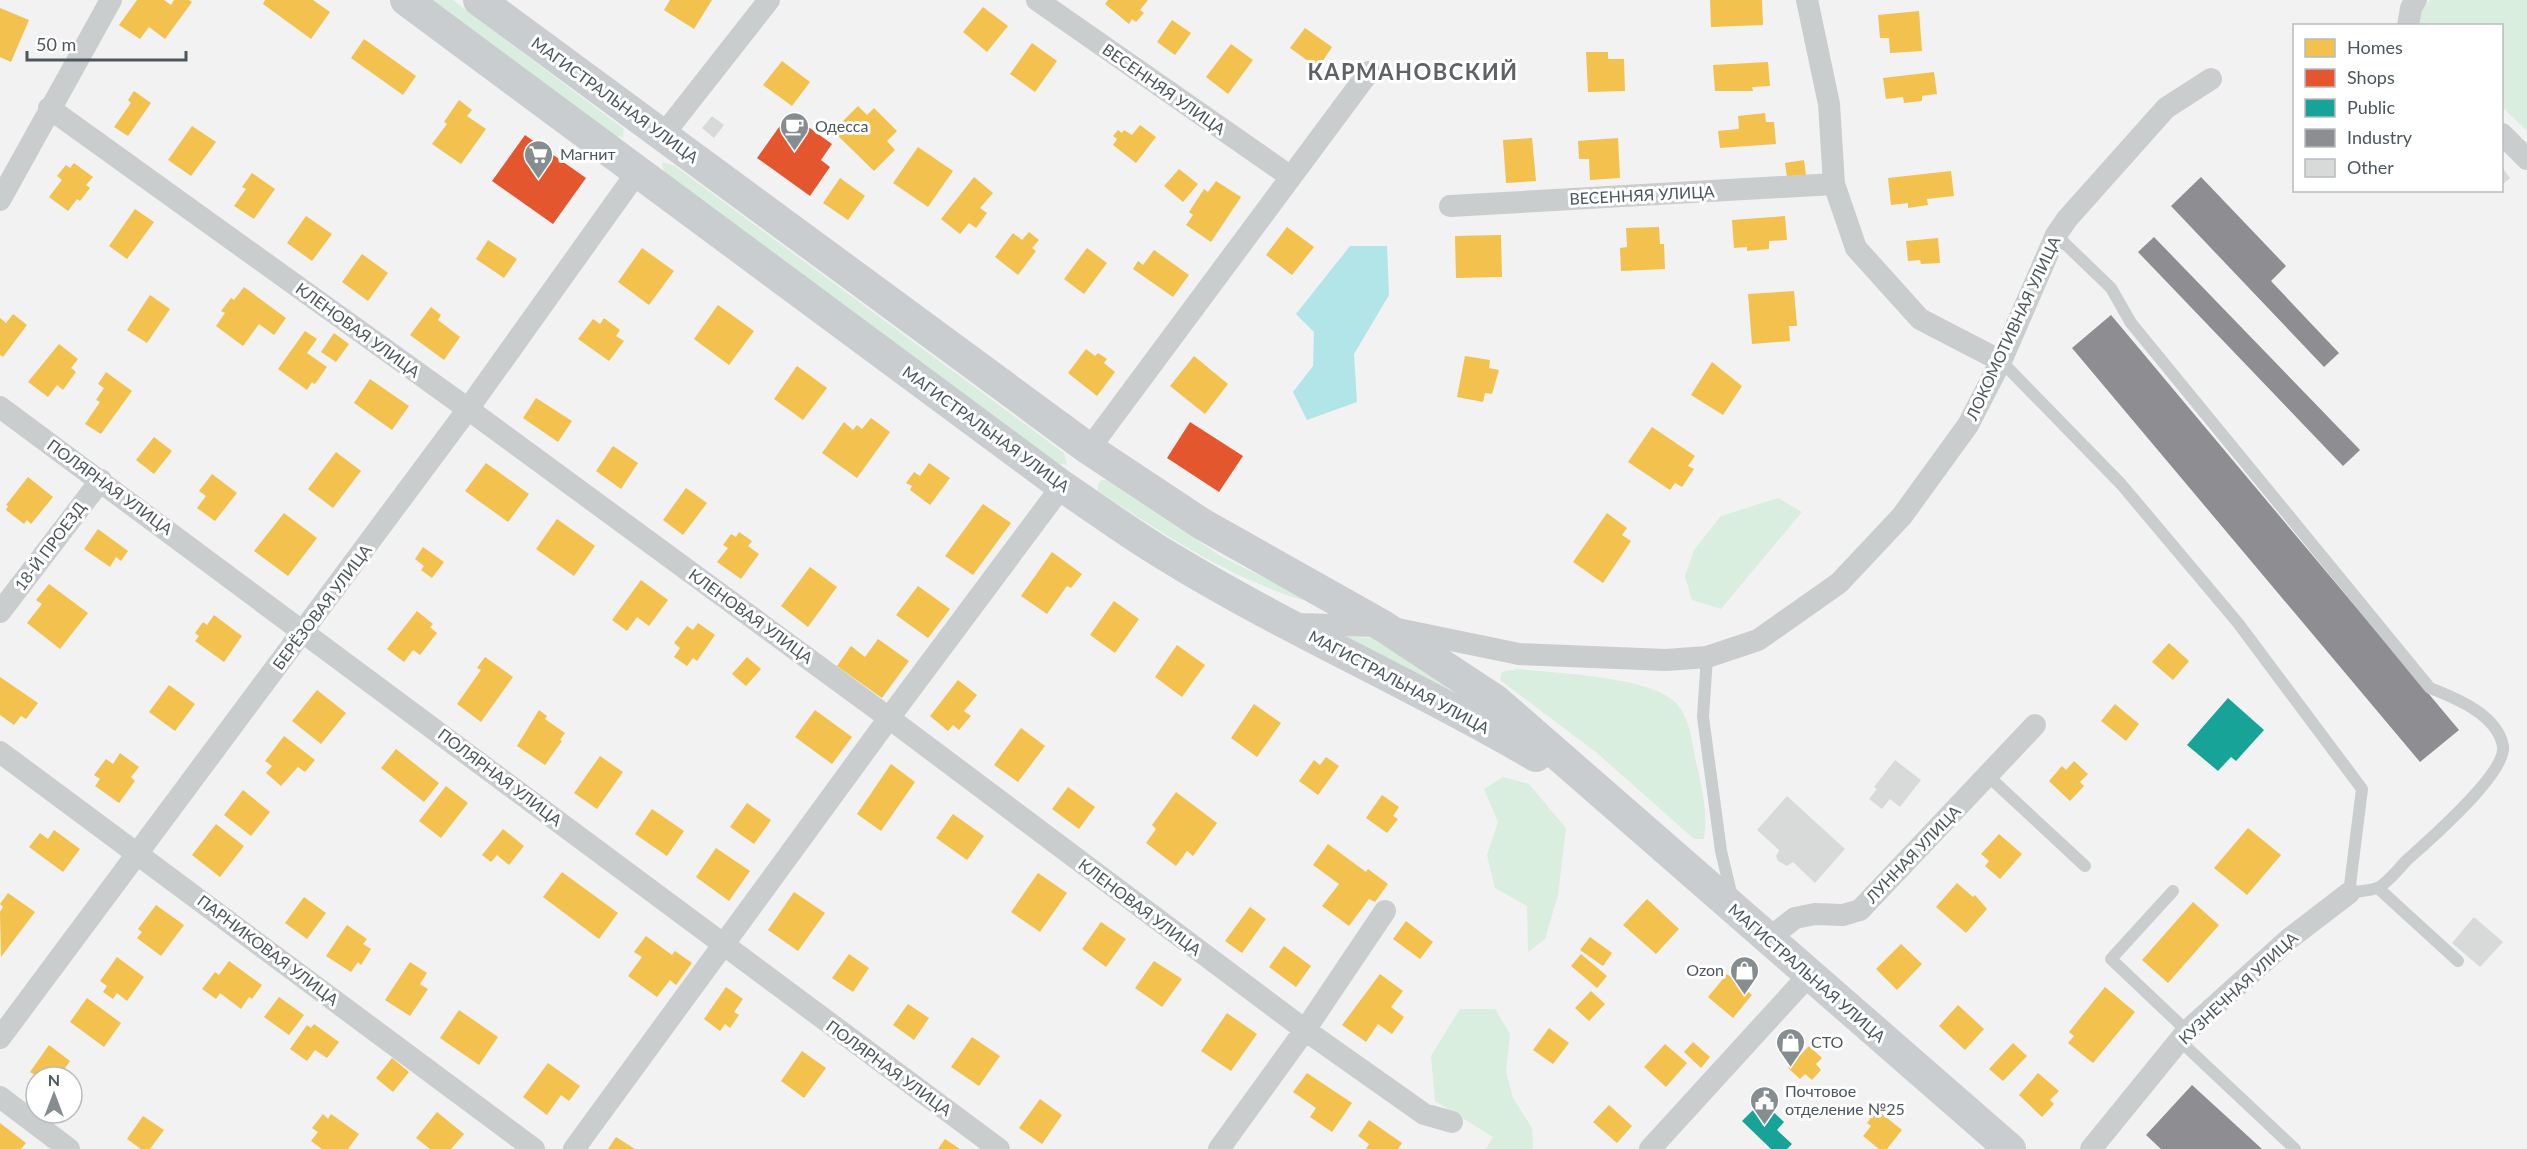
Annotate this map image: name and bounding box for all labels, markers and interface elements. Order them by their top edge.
scale bar [27,24,186,62]
legend [2293,24,2503,192]
text: 50 m [36,33,76,55]
street label: МАГИСТРАЛЬНАЯ УЛИЦА [528,33,703,167]
text: Homes [2347,36,2403,58]
street label: ВЕСЕННЯЯ УЛИЦА [1099,39,1229,138]
district label: КАРМАНОВСКИЙ [1307,58,1519,85]
text: Shops [2347,66,2395,88]
text: Public [2347,96,2395,118]
cafe icon: Одесса [778,110,810,152]
place label: Одесса [815,116,868,135]
text: Industry [2347,126,2413,148]
supermarket icon: Магнит [523,138,555,180]
place label: Магнит [560,144,616,163]
text: Other [2347,156,2394,178]
street label: ВЕСЕННЯЯ УЛИЦА [1569,181,1715,208]
street label: ЛОКОМОТИВНАЯ УЛИЦА [1961,233,2064,424]
street label: КЛЕНОВАЯ УЛИЦА [293,278,424,381]
street label: МАГИСТРАЛЬНАЯ УЛИЦА [899,362,1074,496]
street label: ПОЛЯРНАЯ УЛИЦА [44,435,177,538]
street label: 18-Й ПРОЕЗД [10,497,89,594]
street label: БЕРЁЗОВАЯ УЛИЦА [268,540,375,673]
street label: КЛЕНОВАЯ УЛИЦА [686,564,817,667]
street label: МАГИСТРАЛЬНАЯ УЛИЦА [1306,626,1493,737]
street label: ПОЛЯРНАЯ УЛИЦА [435,724,566,829]
street label: ЛУННАЯ УЛИЦА [1861,801,1964,907]
street label: КЛЕНОВАЯ УЛИЦА [1075,854,1206,959]
street label: ПАРНИКОВАЯ УЛИЦА [194,890,343,1009]
street label: МАГИСТРАЛЬНАЯ УЛИЦА [1725,899,1890,1046]
street label: КУЗНЕЧНАЯ УЛИЦА [2174,927,2301,1048]
shop icon: Ozon [1729,954,1761,996]
place label: Ozon [1686,960,1724,979]
street label: ПОЛЯРНАЯ УЛИЦА [823,1016,956,1119]
shop icon: СТО [1774,1026,1806,1068]
place label: СТО [1811,1032,1844,1051]
north arrow [24,1065,84,1125]
text: N [48,1070,60,1089]
place label: Почтовое отделение №25 [1785,1081,1905,1118]
public building icon: Почтовое отделение №25 [1748,1084,1780,1126]

